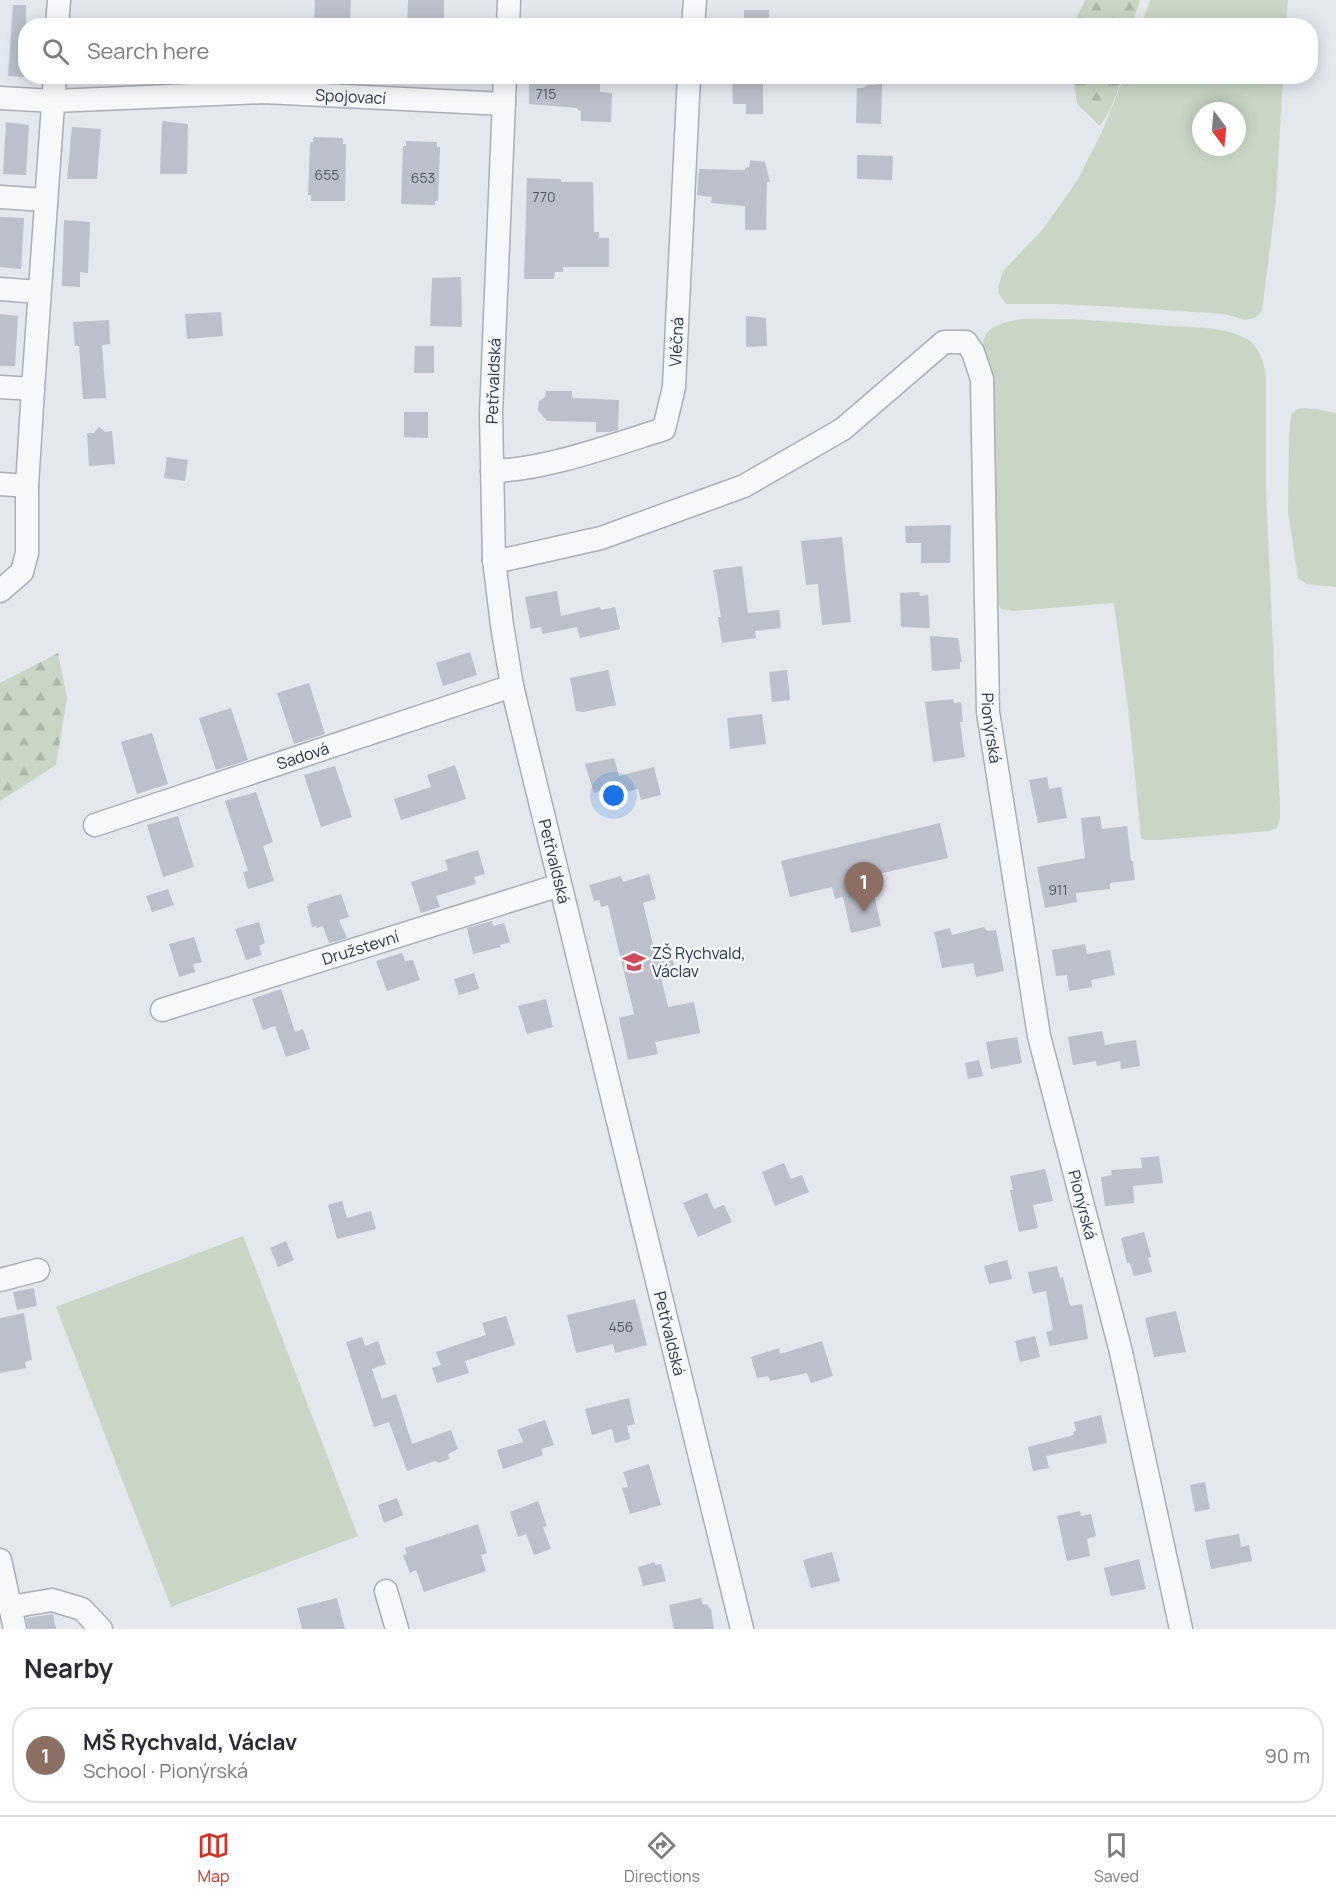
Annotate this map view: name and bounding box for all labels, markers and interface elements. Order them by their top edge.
search box [18,18,1318,84]
icon: search [39,35,72,68]
text: Search here [87,36,209,66]
street label: Spojovací [315,84,387,109]
house number: 715 [536,84,556,103]
north arrow [1192,102,1246,156]
house number: 655 [315,165,339,184]
house number: 653 [411,168,435,187]
house number: 770 [533,187,555,206]
street label: Vléčná [664,316,688,367]
street label: Petřvaldská [481,338,505,424]
street label: Pionýrská [977,692,1007,765]
street label: Sadová [274,737,332,775]
your location [599,781,628,810]
street label: Petřvaldská [534,817,575,906]
pin: 1 [844,862,884,912]
house number: 911 [1048,880,1068,899]
street label: Družstevní [319,925,402,970]
place label: ZŠ Rychvald, Václav [652,942,745,982]
school or university icon: ZŠ Rychvald, Václav [621,949,647,975]
street label: Pionýrská [1063,1167,1102,1242]
street label: Petřvaldská [649,1289,691,1378]
house number: 456 [608,1317,634,1336]
text: Nearby [24,1650,113,1686]
text: MŠ Rychvald, Václav [83,1727,297,1757]
text: 1 [41,1742,50,1769]
text: 90 m [1264,1742,1310,1769]
text: School · Pionýrská [83,1757,248,1784]
tab: Map [197,1829,230,1887]
tab: Directions [624,1829,700,1887]
tab: Saved [1094,1829,1139,1887]

